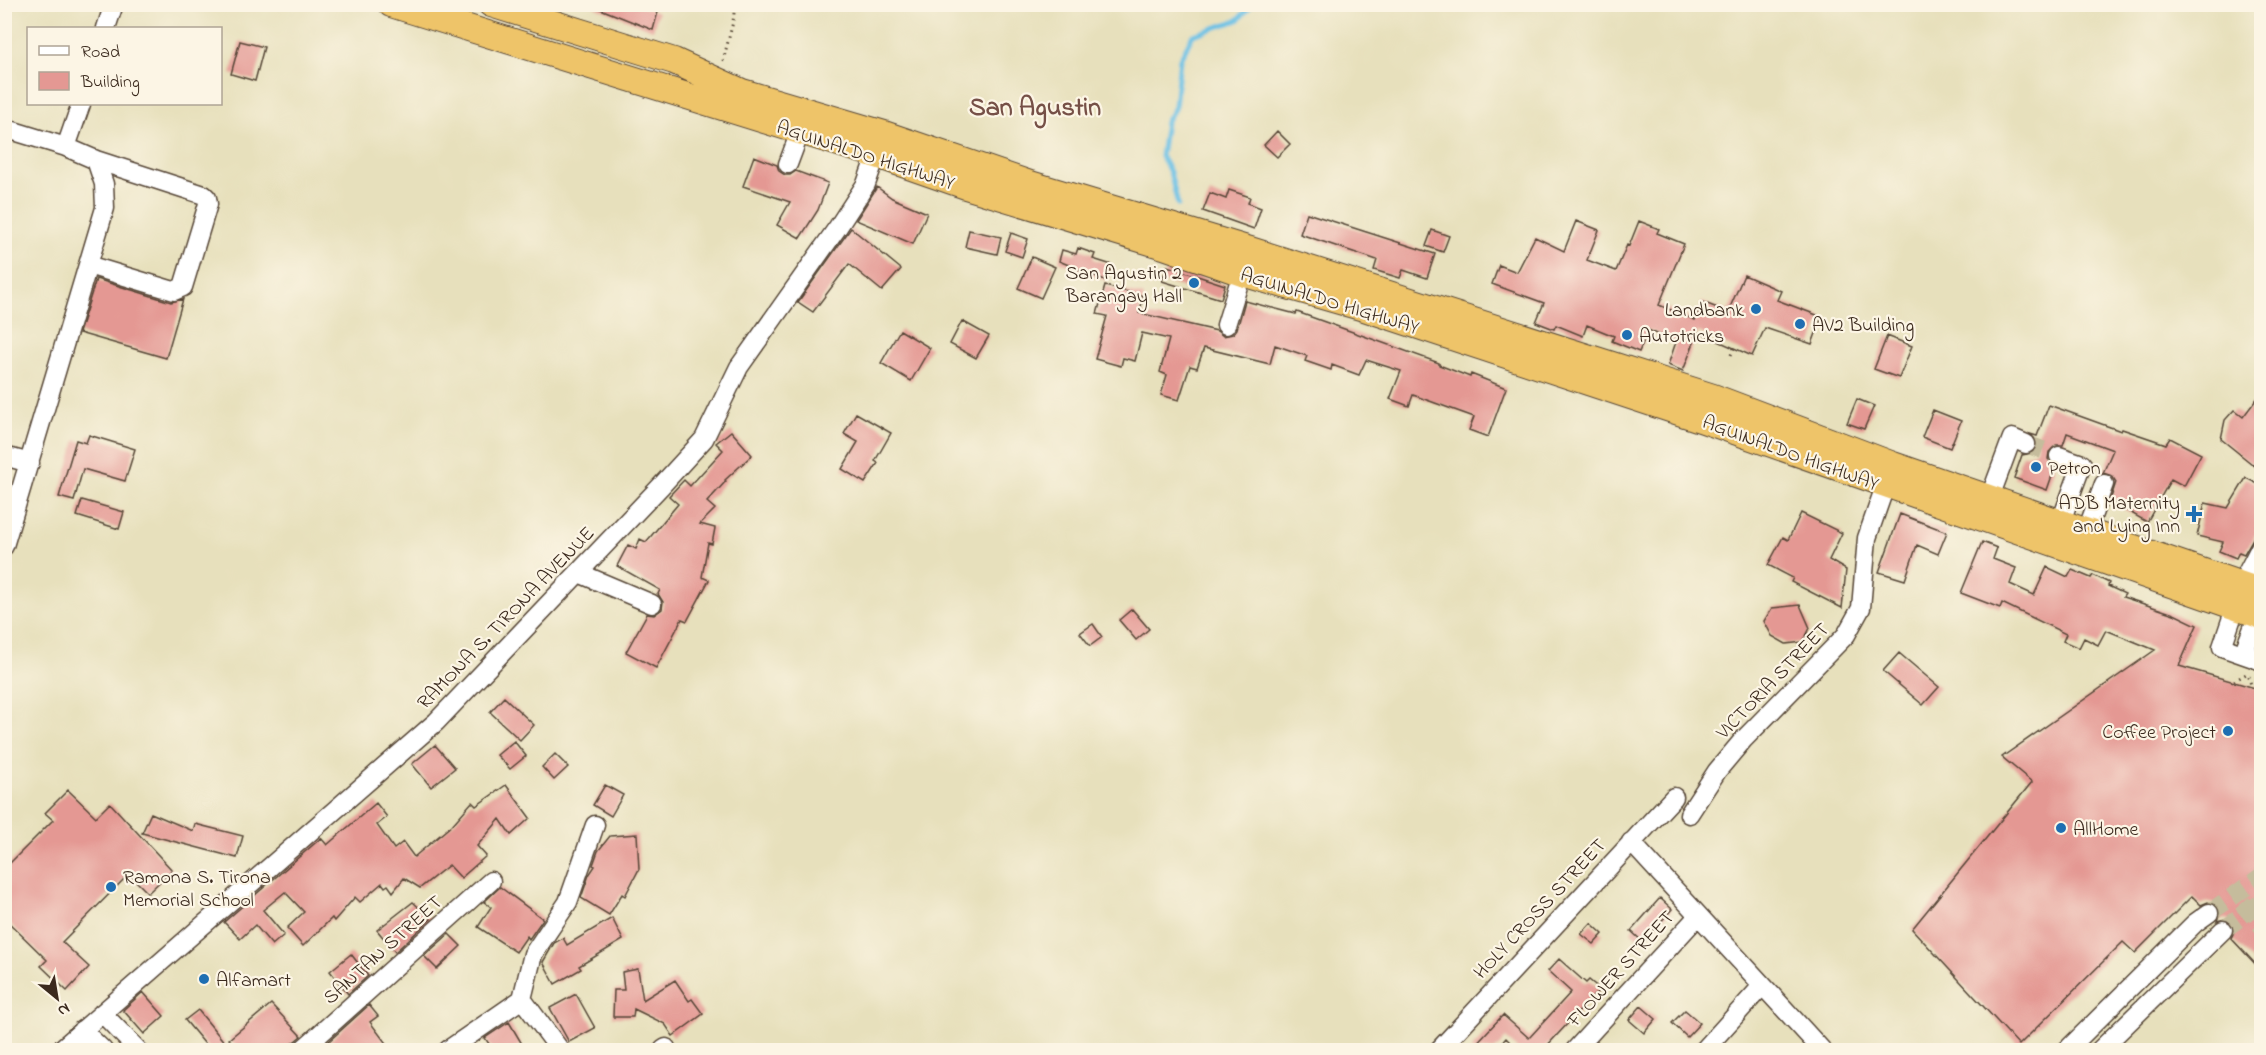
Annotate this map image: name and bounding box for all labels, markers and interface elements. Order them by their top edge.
legend [27,27,222,105]
text: Road [81,40,120,66]
text: Building [80,70,140,97]
district label: San Agustin [969,90,1101,129]
street label: AGUINALDO HIGHWAY [772,114,958,199]
place label: San Agustin 2 Barangay Hall [1065,260,1182,313]
street label: AGUINALDO HIGHWAY [1236,261,1422,343]
marker: San Agustin 2 Barangay Hall [1187,276,1201,290]
place label: Landbank [1665,297,1744,326]
marker: Landbank [1749,302,1763,316]
place label: AV2 Building [1812,312,1914,342]
marker: AV2 Building [1793,317,1807,331]
place label: Autotricks [1639,323,1724,352]
marker: Autotricks [1620,328,1634,342]
street label: AGUINALDO HIGHWAY [1698,409,1882,500]
place label: Petron [2048,455,2101,484]
marker: Petron [2029,460,2043,474]
place label: ADB Maternity and Lying Inn [2058,490,2180,543]
marker: ADB Maternity and Lying Inn [2185,505,2203,523]
street label: RAMONA S. TIRONA AVENUE [411,521,602,717]
street label: VICTORIA STREET [1710,617,1837,747]
place label: Coffee Project [2102,719,2216,748]
marker: Coffee Project [2221,724,2235,738]
place label: AllHome [2073,816,2139,845]
marker: AllHome [2054,821,2068,835]
street label: HOLY CROSS STREET [1468,833,1614,987]
place label: Ramona S. Tirona Memorial School [123,864,271,916]
marker: Ramona S. Tirona Memorial School [104,880,118,894]
street label: SANTAN STREET [317,889,450,1012]
street label: FLOWER STREET [1561,905,1682,1035]
place label: Alfamart [216,967,291,996]
north arrow [27,968,87,1028]
marker: Alfamart [197,972,211,986]
text: N [53,996,74,1022]

